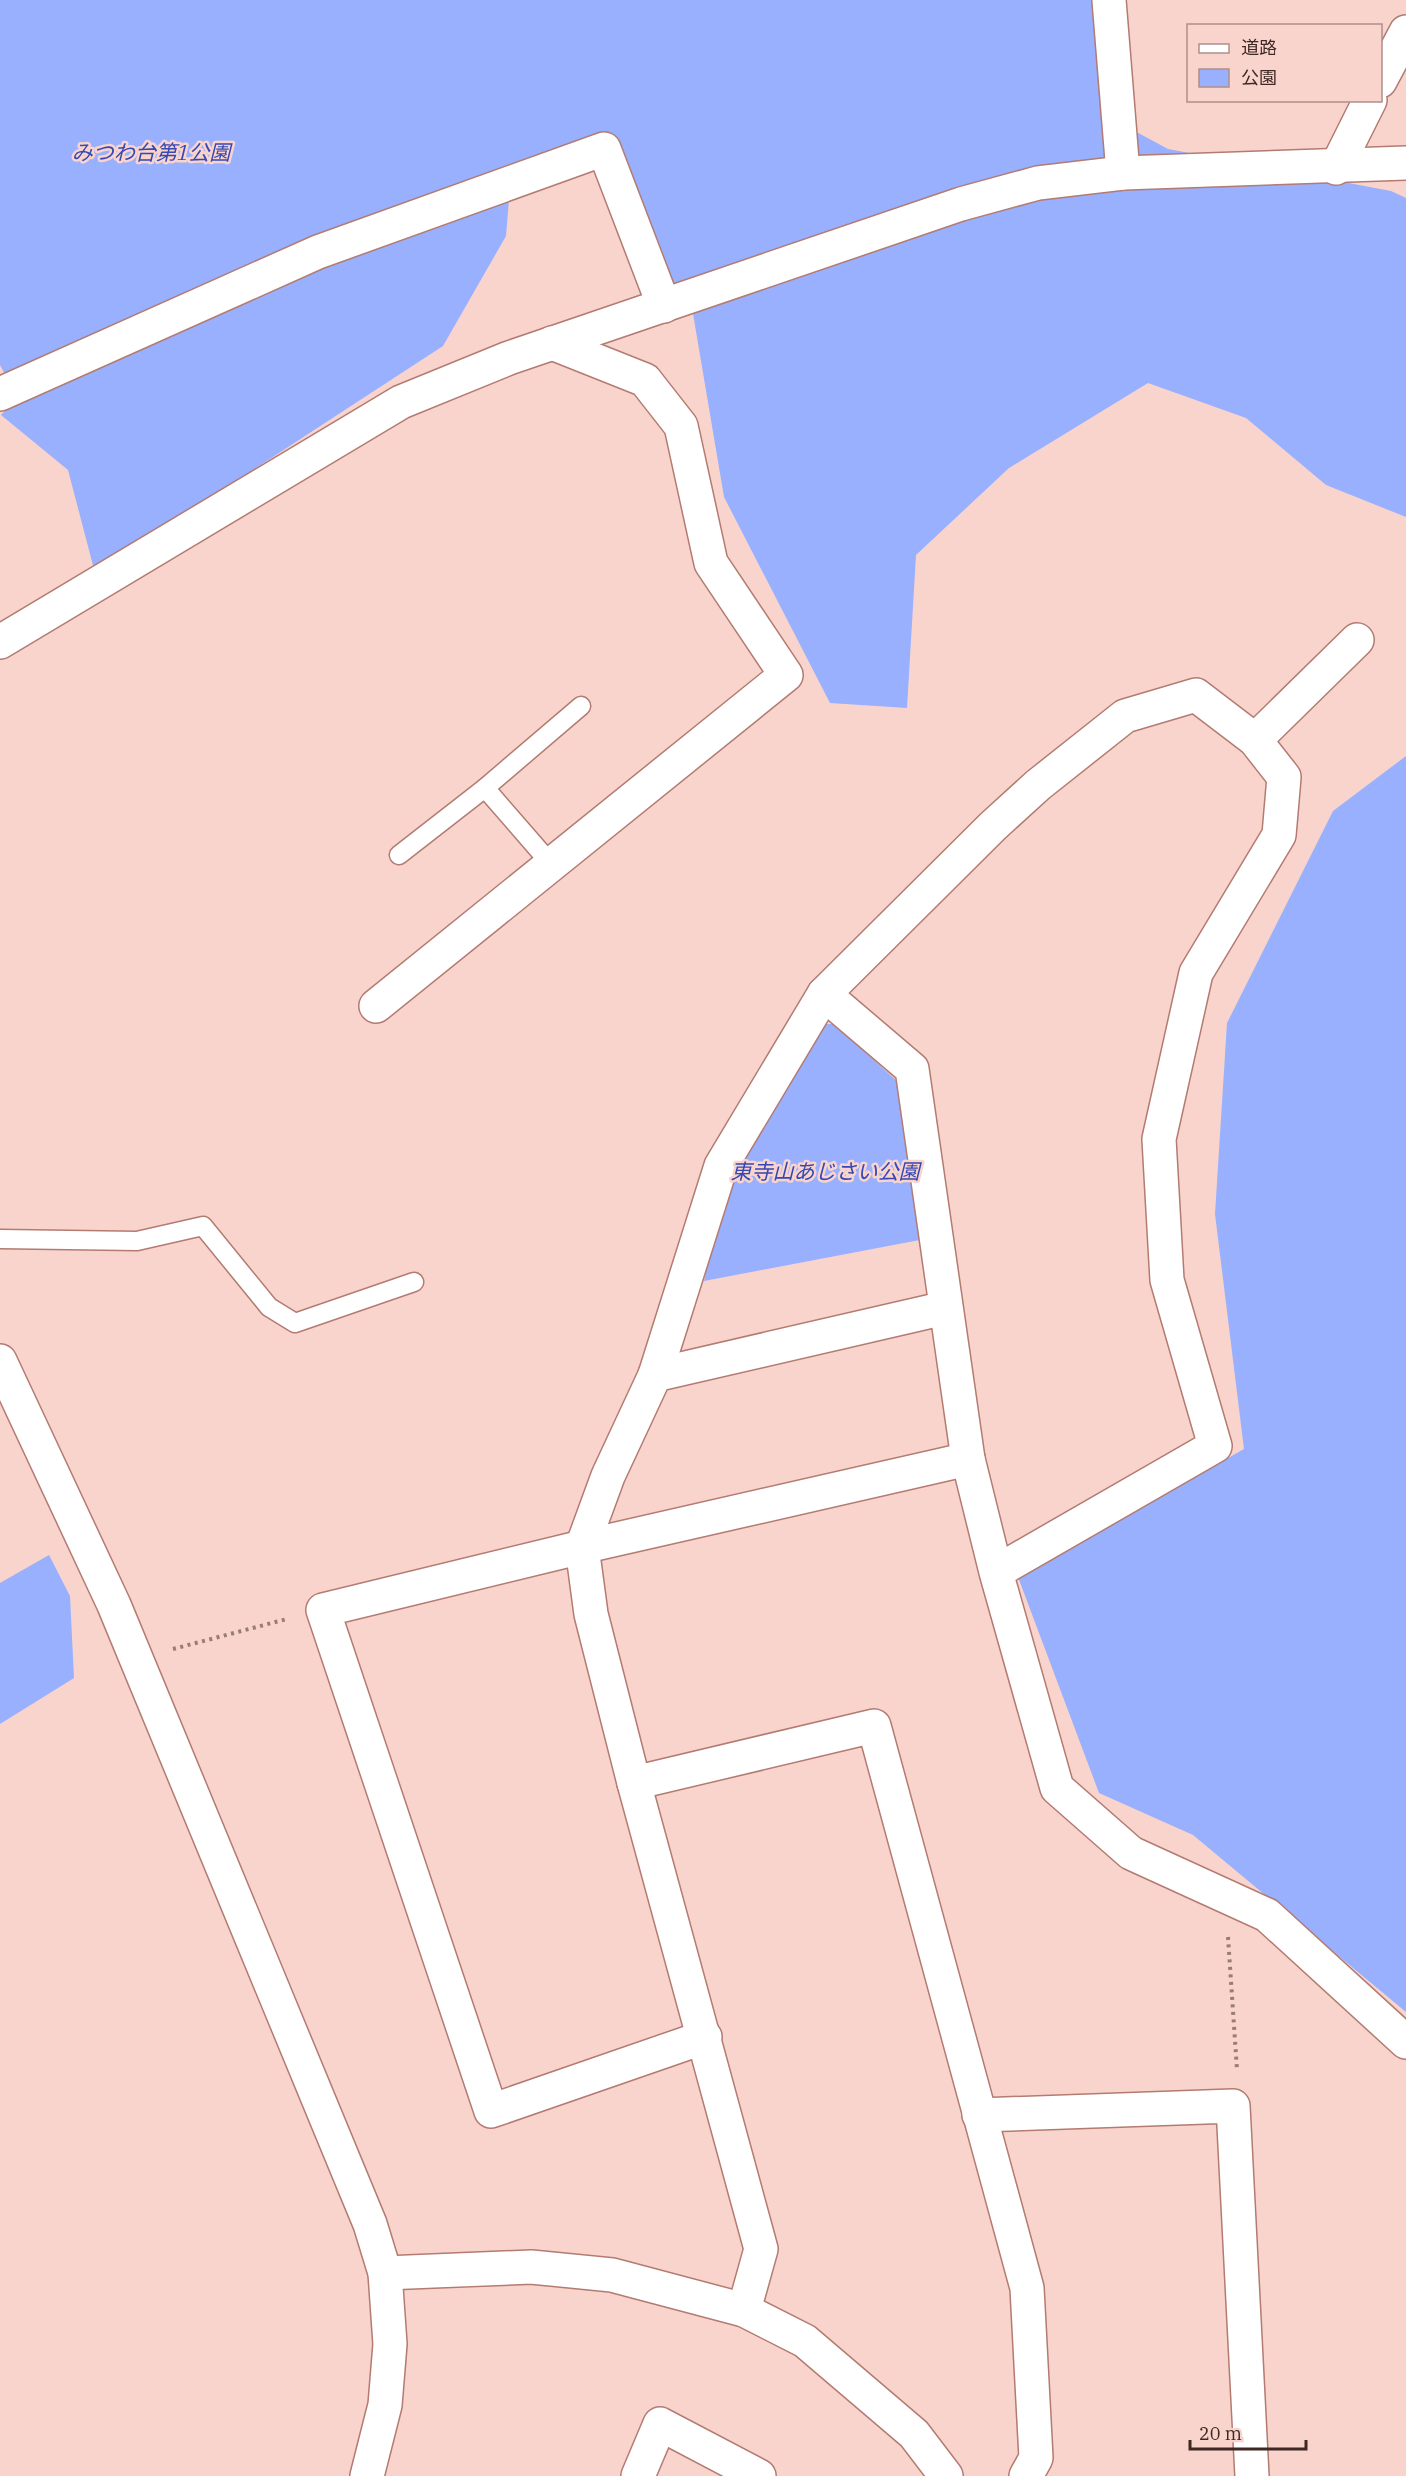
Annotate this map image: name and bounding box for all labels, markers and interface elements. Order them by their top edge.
legend [1187,24,1382,102]
text: 道路 [1241,36,1277,59]
text: 公園 [1241,66,1277,89]
park label: みつわ台第1公園 [72,138,233,166]
park label: 東寺山あじさい公園 [731,1157,922,1185]
scale bar [1190,2413,1306,2451]
text: 20 m [1199,2422,1242,2445]

